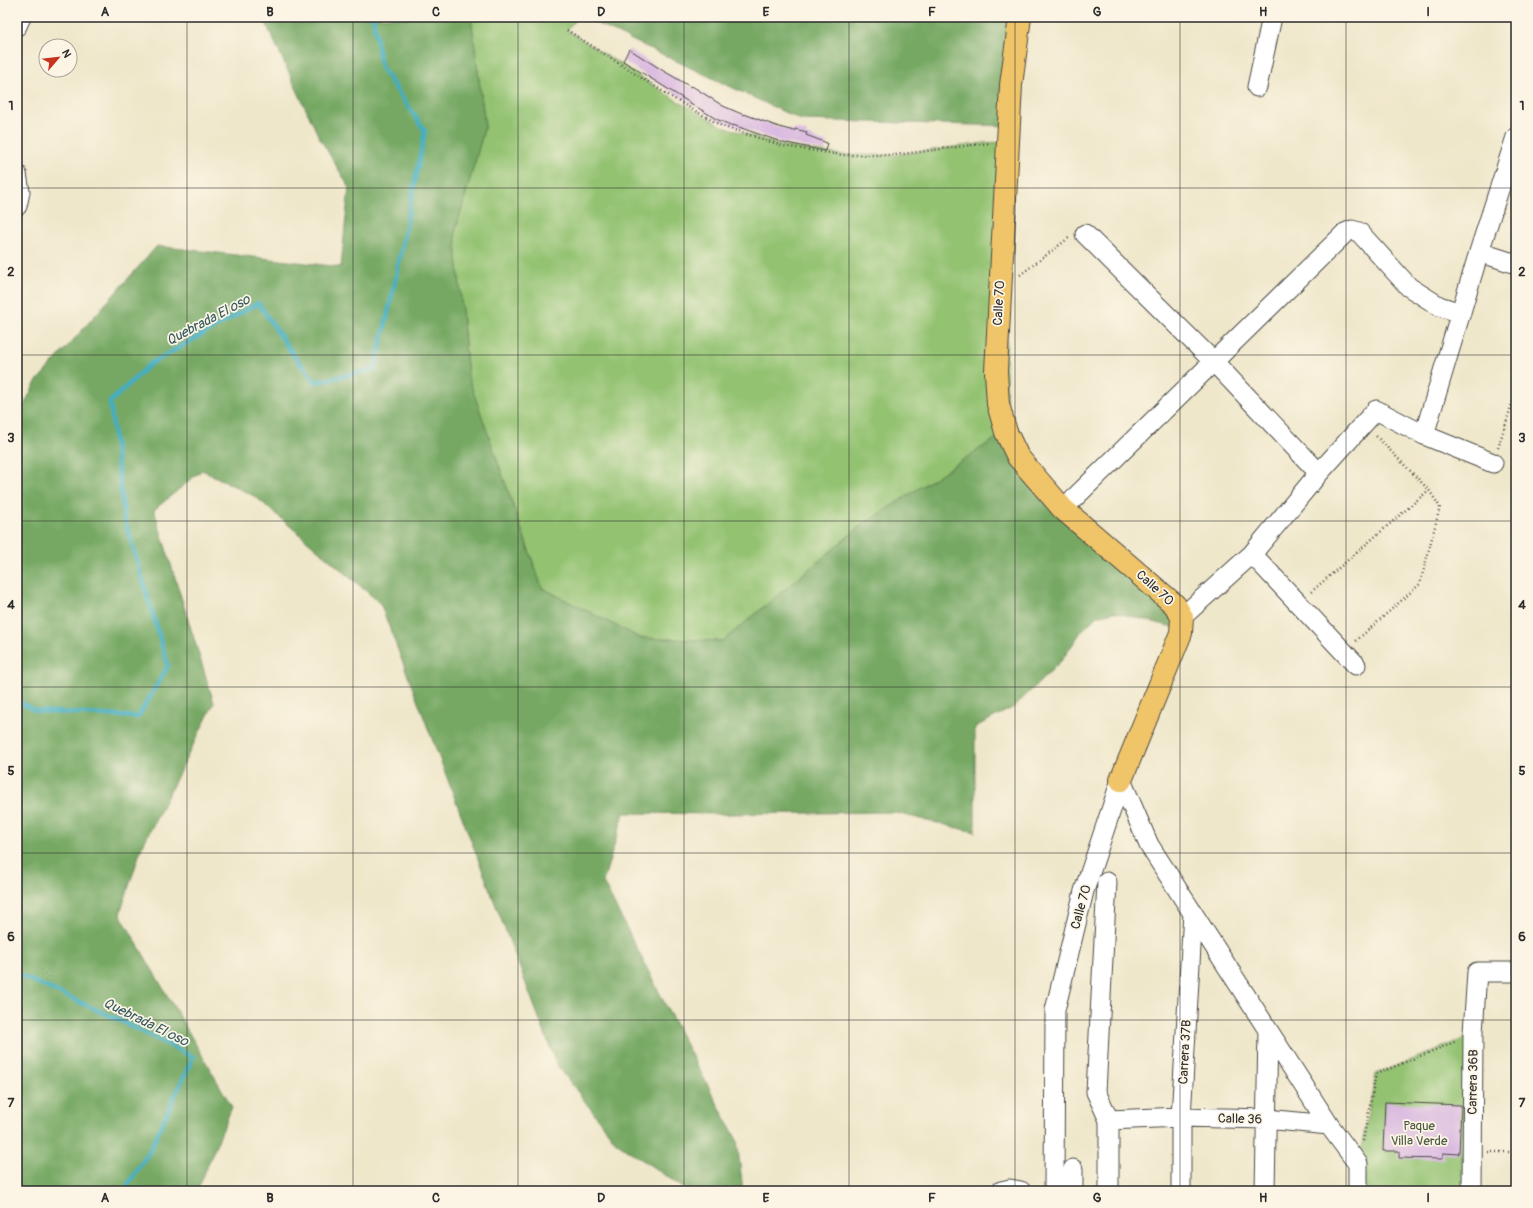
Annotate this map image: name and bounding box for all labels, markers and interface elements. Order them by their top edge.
text: A [101,4,110,20]
text: B [266,4,274,20]
text: C [432,4,440,20]
text: D [597,4,605,20]
text: E [763,4,770,20]
text: F [928,4,936,20]
text: G [1093,4,1102,20]
text: H [1259,4,1267,20]
text: I [1426,4,1430,20]
north arrow [38,38,78,78]
text: N [59,47,74,60]
text: 1 [8,98,14,114]
text: 1 [1519,98,1525,114]
text: 2 [7,264,15,280]
text: 2 [1518,264,1526,280]
street label: Calle 70 [990,280,1008,326]
water label: Quebrada El oso [163,290,254,349]
text: 3 [7,430,15,446]
text: 3 [1518,430,1526,446]
street label: Calle 70 [1133,567,1177,609]
text: 4 [7,597,15,613]
text: 4 [1518,597,1526,613]
text: 5 [7,763,15,779]
text: 5 [1518,763,1526,779]
street label: Calle 70 [1067,883,1095,931]
text: 6 [7,929,15,945]
text: 6 [1518,929,1526,945]
water label: Quebrada El oso [101,994,193,1051]
street label: Carrera 37B [1175,1019,1195,1085]
street label: Carrera 36B [1464,1049,1482,1115]
text: 7 [8,1095,15,1111]
text: 7 [1519,1095,1526,1111]
street label: Calle 36 [1218,1111,1262,1127]
park label: Paque Villa Verde [1391,1118,1448,1149]
text: A [101,1190,110,1206]
text: B [266,1190,274,1206]
text: C [432,1190,440,1206]
text: D [597,1190,605,1206]
text: E [763,1190,770,1206]
text: F [928,1190,936,1206]
text: G [1093,1190,1102,1206]
text: H [1259,1190,1267,1206]
text: I [1426,1190,1430,1206]

